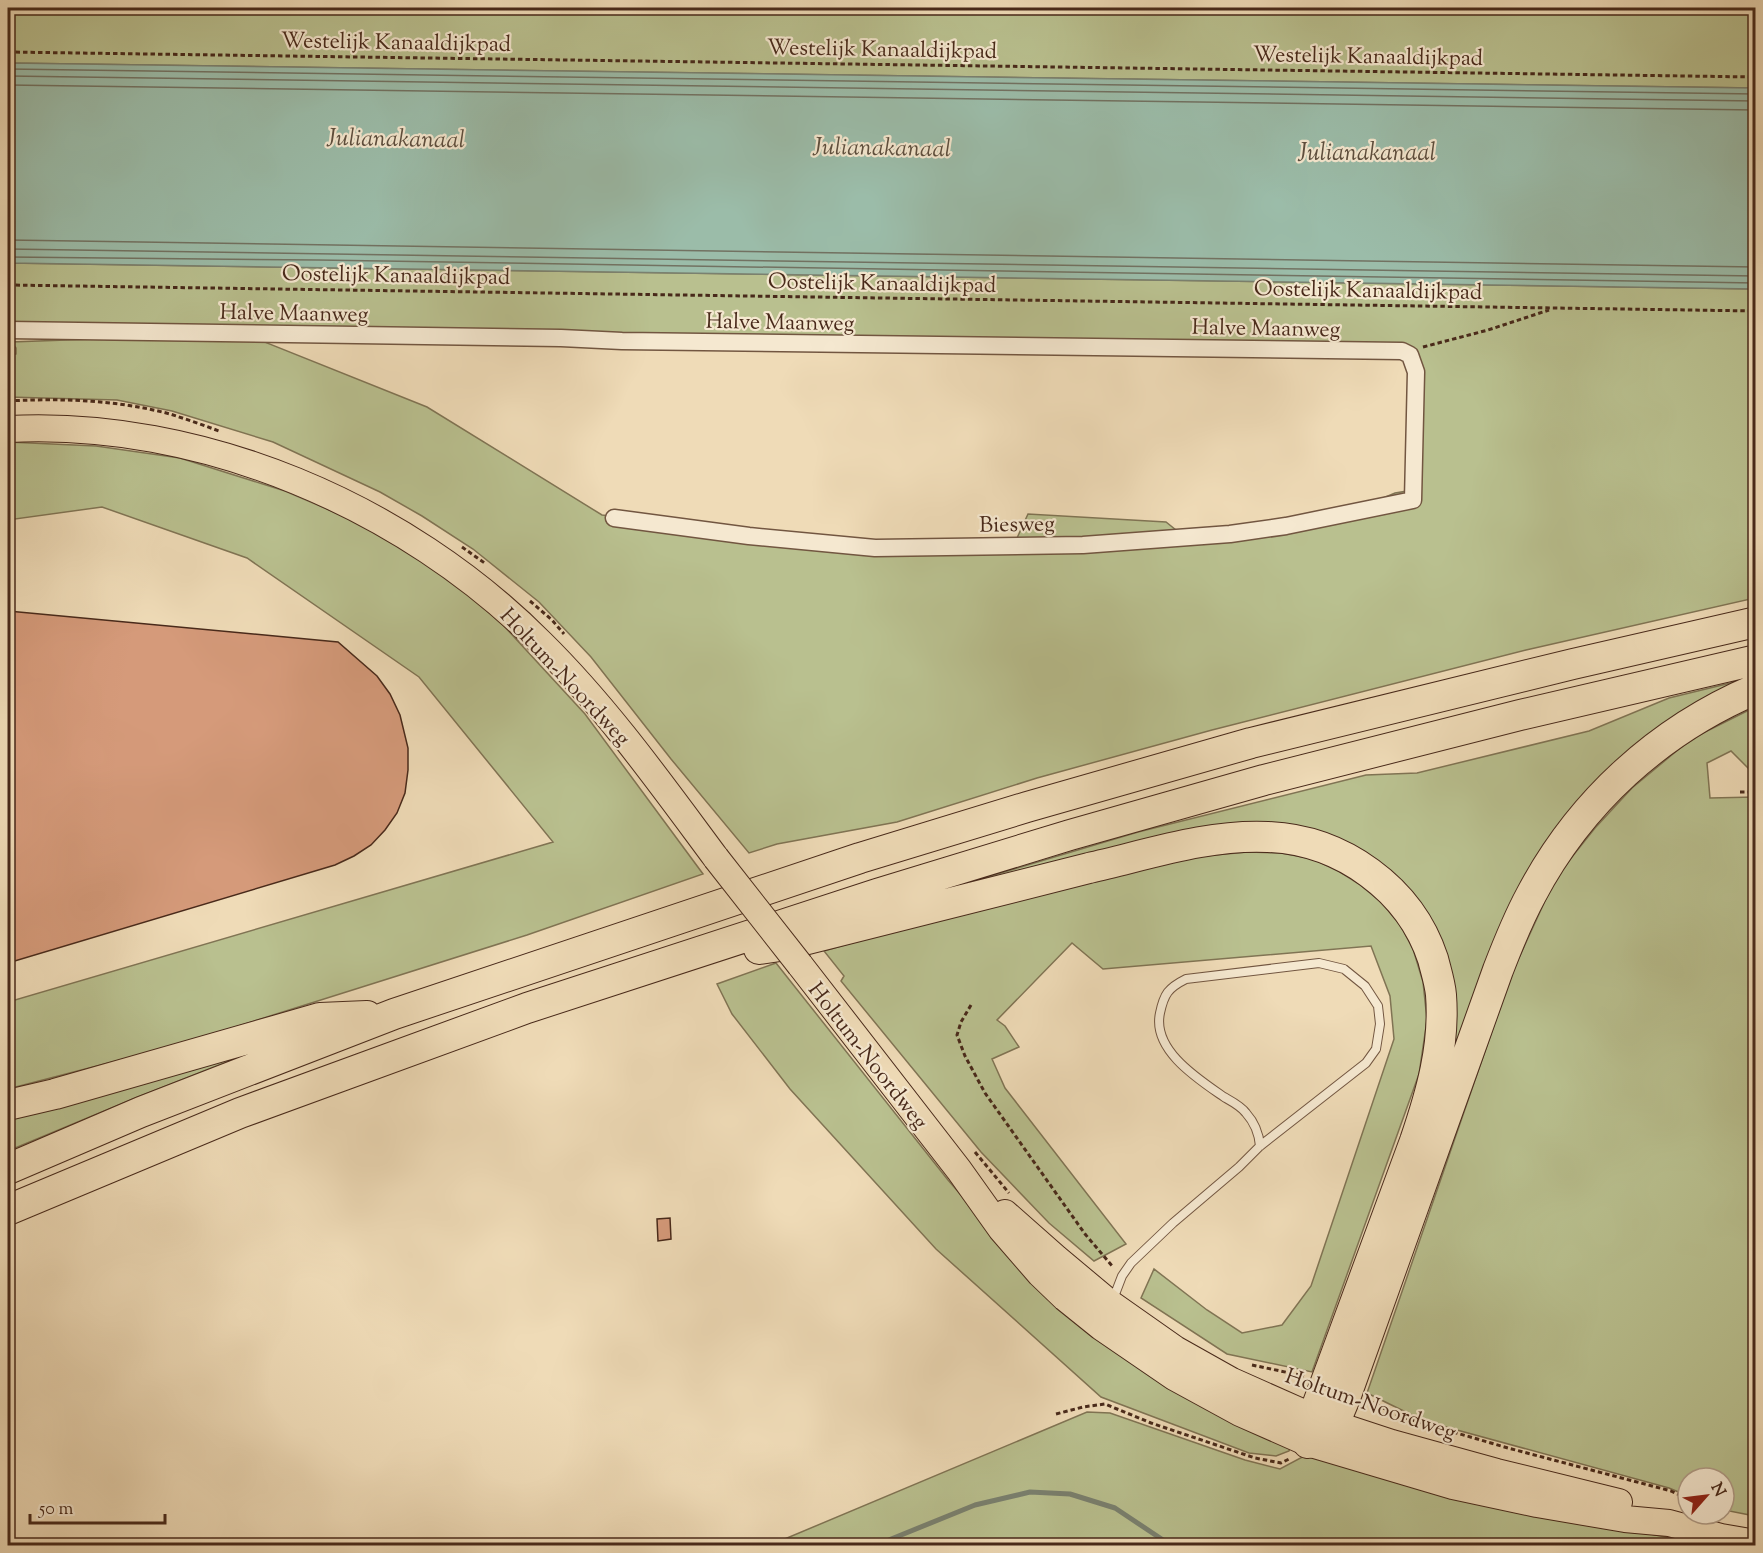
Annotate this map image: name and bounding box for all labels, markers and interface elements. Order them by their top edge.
street label: Westelijk Kanaaldijkpad [281,26,511,62]
street label: Westelijk Kanaaldijkpad [767,33,997,69]
street label: Westelijk Kanaaldijkpad [1253,40,1483,76]
water label: Julianakanaal [326,122,465,158]
water label: Julianakanaal [812,131,951,167]
water label: Julianakanaal [1297,137,1436,171]
street label: Oostelijk Kanaaldijkpad [281,259,510,295]
street label: Oostelijk Kanaaldijkpad [767,267,996,303]
street label: Oostelijk Kanaaldijkpad [1253,274,1482,310]
street label: Halve Maanweg [219,298,369,332]
street label: Halve Maanweg [705,307,855,341]
street label: Halve Maanweg [1191,313,1341,347]
street label: Biesweg [979,509,1055,543]
street label: Holtum-Noordweg [491,602,637,755]
street label: Holtum-Noordweg [799,976,935,1137]
street label: Holtum-Noordweg [1280,1362,1460,1450]
north arrow [1676,1466,1736,1526]
text: N [1704,1479,1730,1501]
scale bar [30,1487,165,1525]
text: 50 m [38,1497,74,1523]

